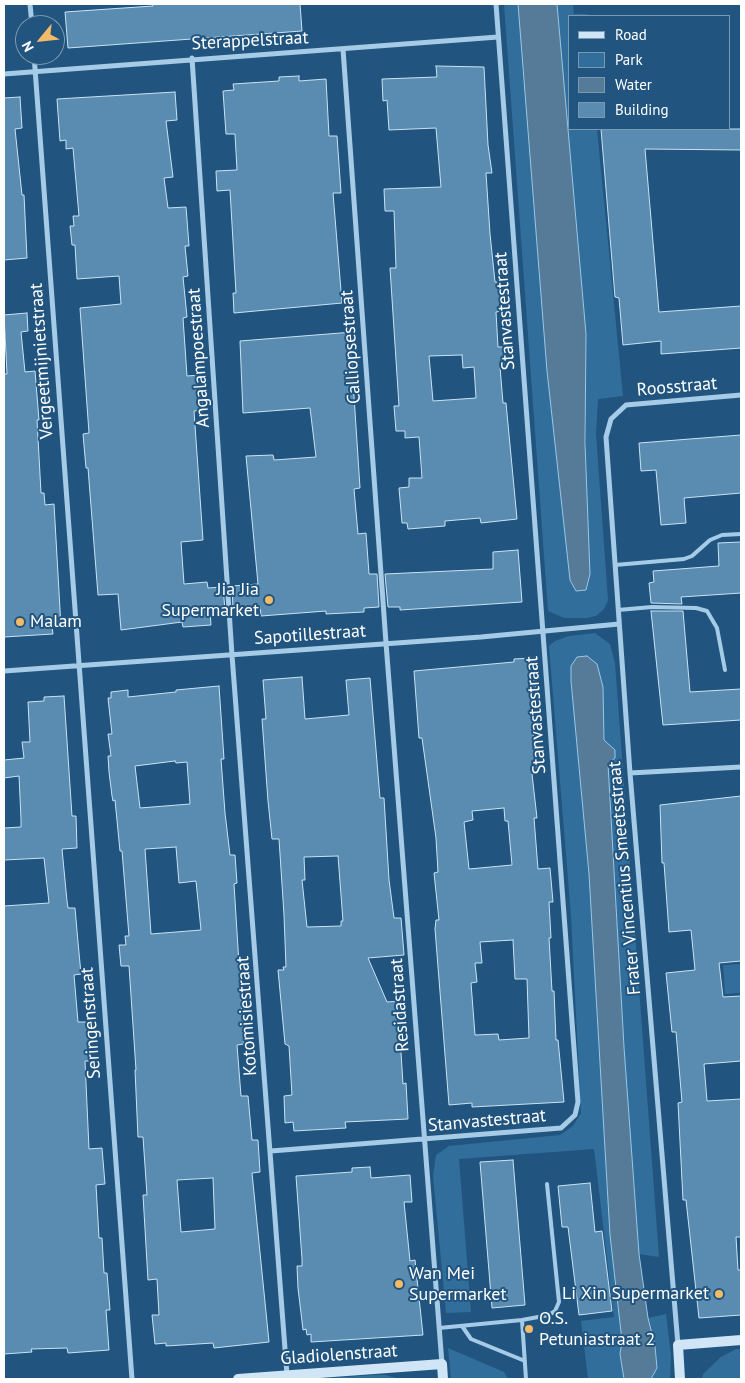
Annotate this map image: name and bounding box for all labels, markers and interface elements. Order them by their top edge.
north arrow [15,15,65,65]
legend [568,15,730,130]
text: Road [615,25,647,44]
street label: Sterappelstraat [191,27,309,55]
text: N [18,38,38,55]
text: Park [615,50,643,69]
text: Water [615,75,652,94]
text: Building [615,100,669,119]
street label: Stanvastestraat [490,251,520,371]
street label: Vergeetmijnietstraat [26,282,58,440]
street label: Angalampoestraat [183,287,215,429]
street label: Calliopsestraat [336,289,366,405]
street label: Roosstraat [636,373,718,401]
place label: Jia Jia Supermarket [161,579,259,622]
marker: Jia Jia Supermarket [263,594,275,606]
place label: Malam [30,611,82,633]
marker: Malam [14,616,26,628]
street label: Sapotillestraat [253,620,367,650]
street label: Stanvastestraat [521,655,551,775]
street label: Frater Vincentius Smeetsstraat [604,760,646,996]
street label: Kotomisiestraat [232,955,262,1077]
street label: Residastraat [386,957,414,1053]
street label: Seringenstraat [76,966,106,1080]
street label: Stanvastestraat [427,1105,547,1137]
place label: Wan Mei Supermarket [409,1263,507,1306]
marker: Wan Mei Supermarket [393,1278,405,1290]
place label: Li Xin Supermarket [562,1283,709,1305]
marker: Li Xin Supermarket [713,1288,725,1300]
place label: O.S. Petuniastraat 2 [539,1308,655,1350]
marker: O.S. Petuniastraat 2 [523,1323,535,1335]
street label: Gladiolenstraat [280,1340,398,1370]

